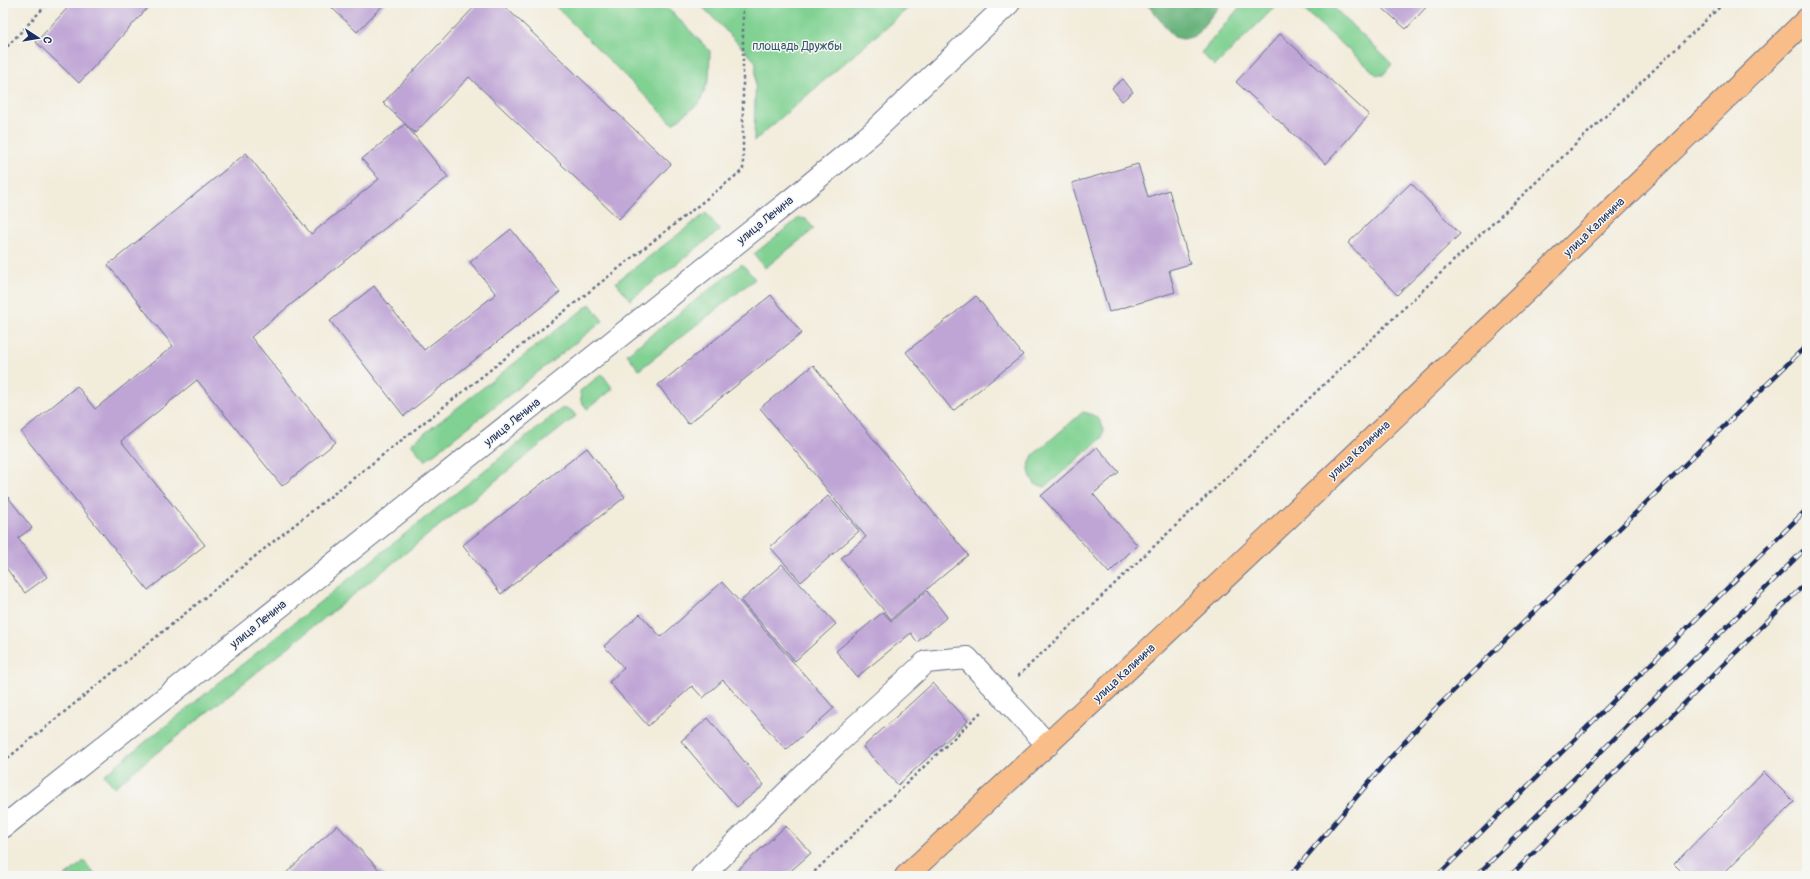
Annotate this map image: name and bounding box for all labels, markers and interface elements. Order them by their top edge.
north arrow [18,18,58,58]
text: С [40,35,54,45]
park label: площадь Дружбы [752,39,842,54]
street label: улица Ленина [733,193,797,248]
street label: улица Калинина [1560,194,1628,261]
street label: улица Ленина [480,395,544,450]
street label: улица Калинина [1324,417,1394,484]
street label: улица Ленина [226,597,290,652]
street label: улица Калинина [1089,640,1159,707]

